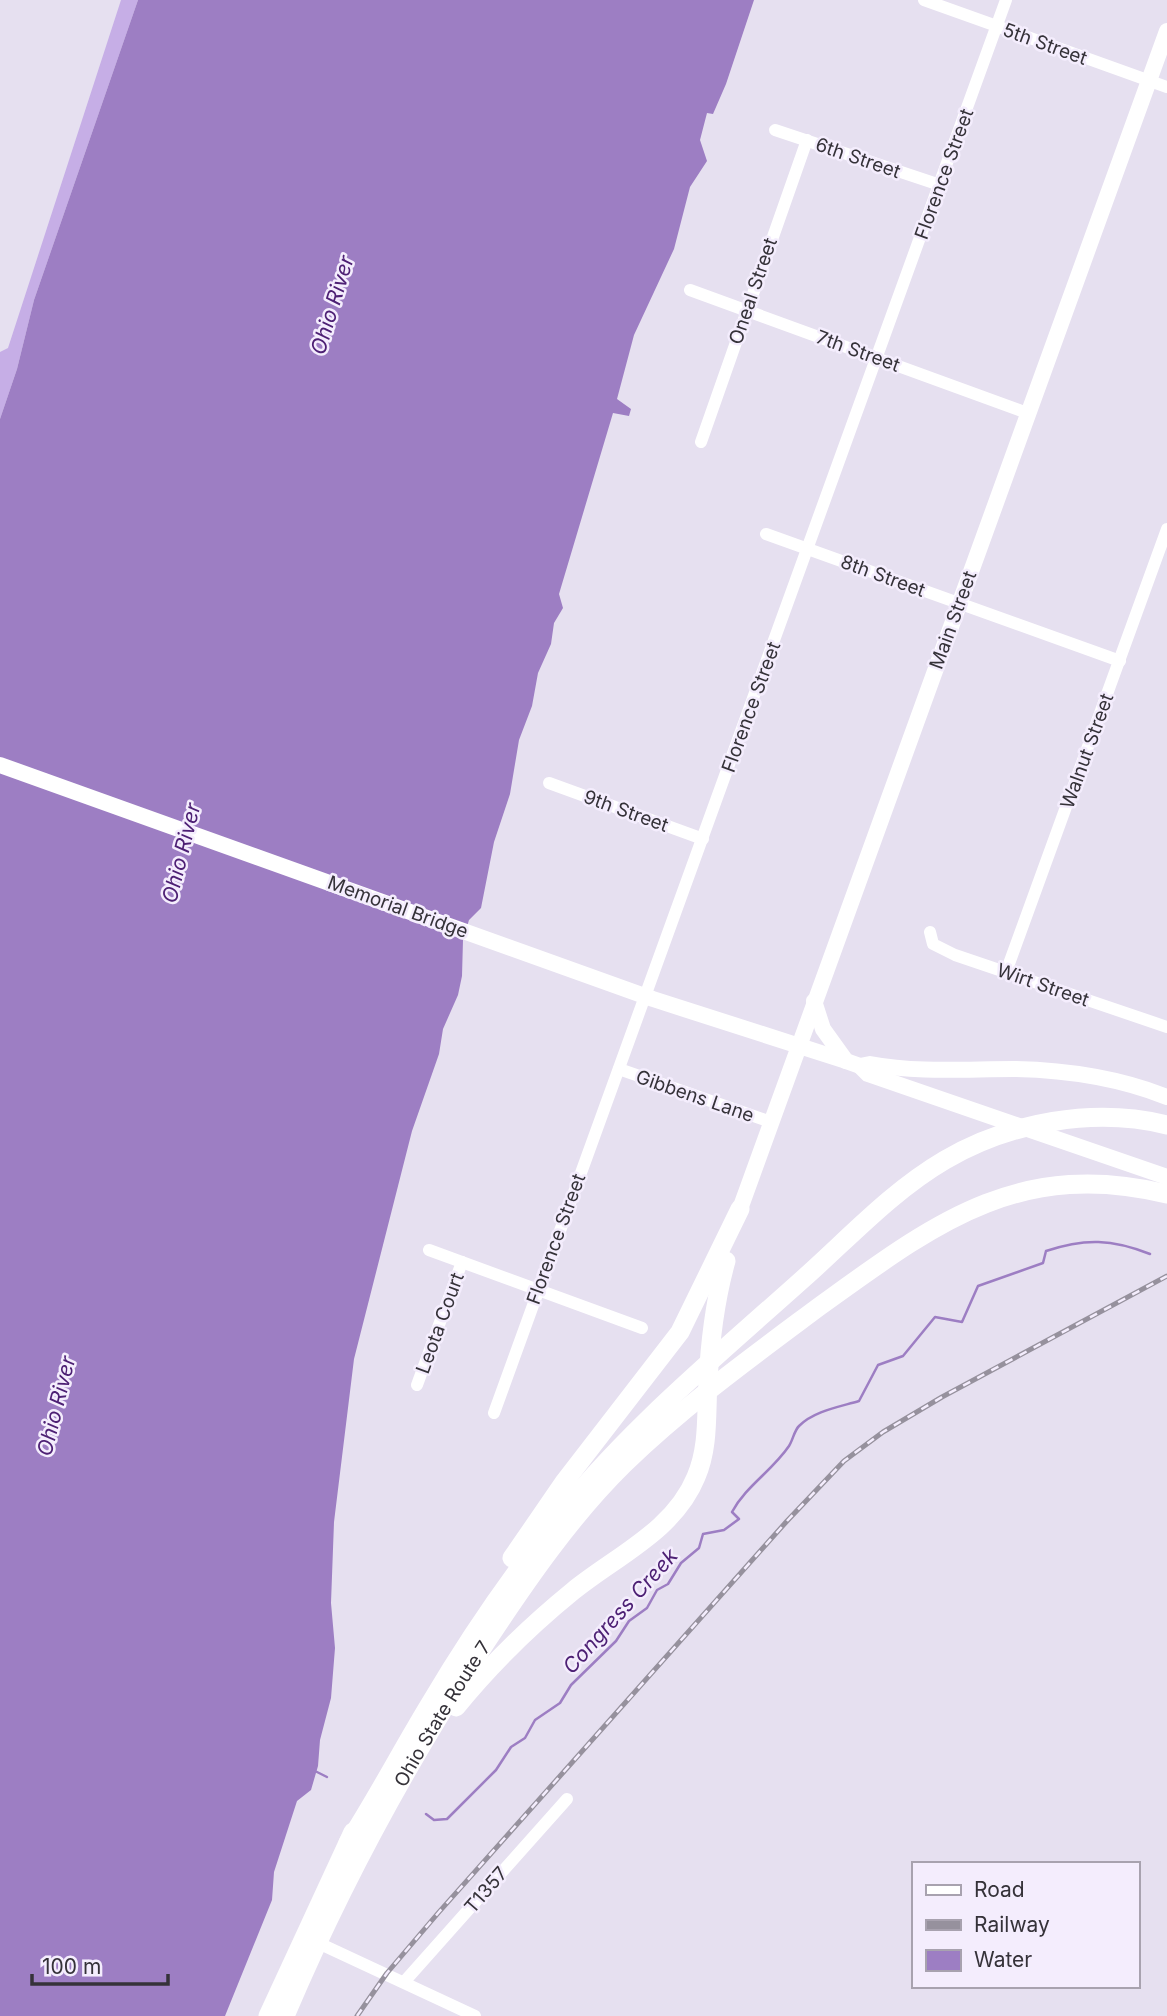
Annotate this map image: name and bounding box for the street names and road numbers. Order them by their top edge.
street label: 5th Street [1000,18,1090,70]
street label: Florence Street [910,106,978,242]
street label: 6th Street [813,133,903,183]
street label: Oneal Street [724,235,782,347]
street label: 7th Street [813,325,903,377]
street label: 8th Street [838,550,928,602]
street label: Main Street [925,568,981,672]
street label: Florence Street [717,639,785,775]
street label: Walnut Street [1056,690,1118,812]
street label: 9th Street [581,785,671,837]
street label: Memorial Bridge [325,871,471,943]
street label: Wirt Street [994,959,1092,1011]
street label: Gibbens Lane [633,1065,757,1127]
street label: Florence Street [522,1171,590,1307]
street label: Leota Court [411,1269,469,1377]
street label: Ohio State Route 7 [389,1636,495,1791]
street label: T1357 [460,1862,512,1918]

